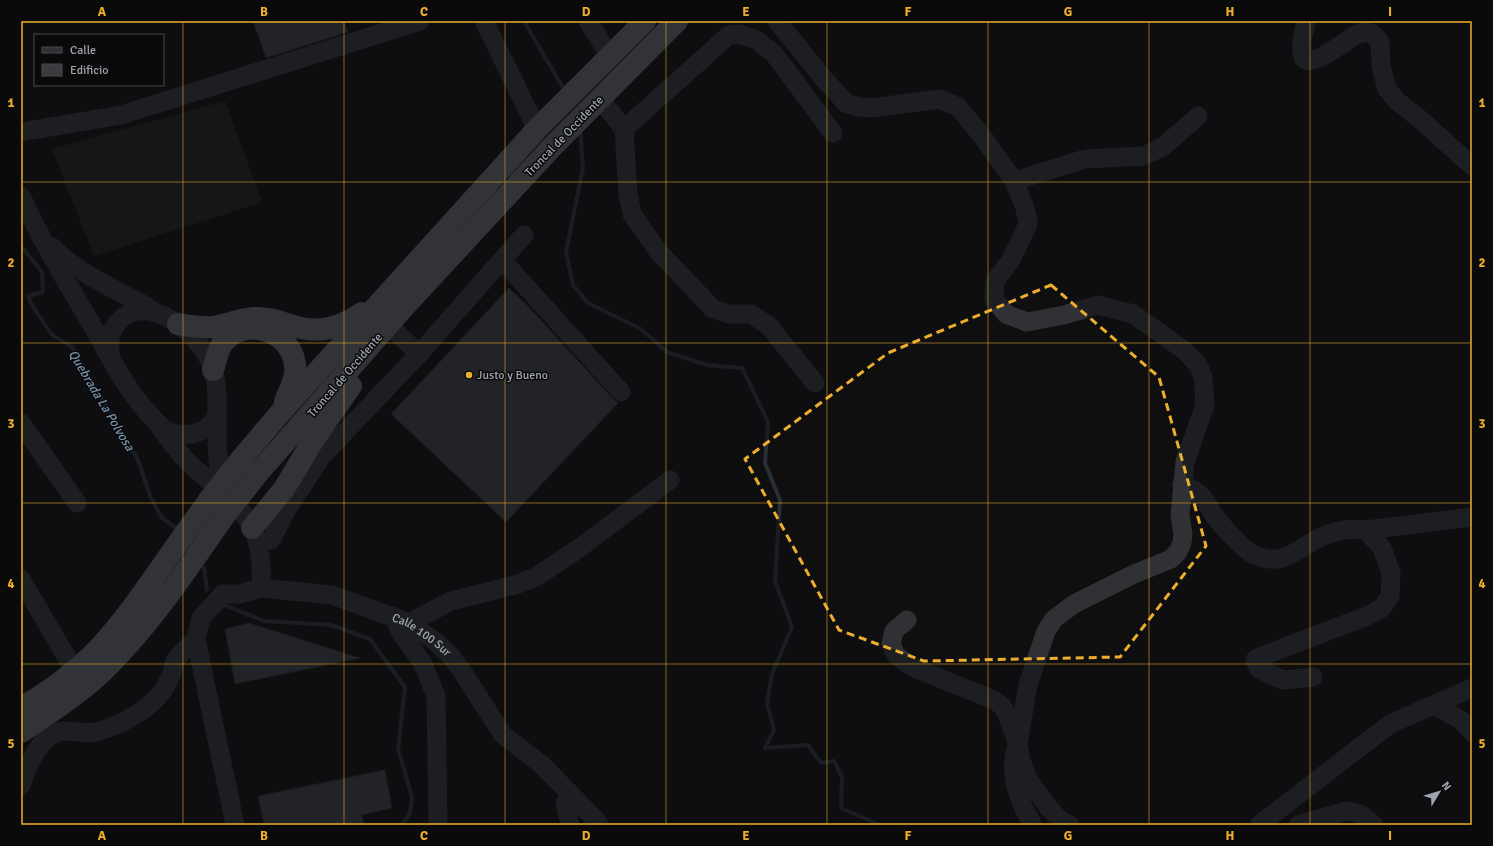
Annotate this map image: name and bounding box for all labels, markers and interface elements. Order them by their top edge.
text: A [98,4,107,20]
text: B [260,4,268,20]
text: C [420,4,428,20]
text: D [582,4,591,20]
text: E [742,4,750,20]
text: F [905,4,912,20]
text: G [1064,4,1072,20]
text: H [1226,4,1234,20]
text: I [1388,4,1392,20]
legend [34,34,164,86]
text: Calle [70,43,96,58]
text: Edificio [70,63,108,78]
street label: Troncal de Occidente [522,93,607,180]
text: 1 [7,95,15,111]
text: 1 [1478,95,1486,111]
text: 2 [7,255,15,271]
text: 2 [1478,255,1486,271]
street label: Troncal de Occidente [305,330,386,421]
water label: Quebrada La Polvosa [65,347,138,454]
place label: Justo y Bueno [477,368,548,383]
marker: Justo y Bueno [464,370,474,380]
text: 3 [7,416,15,432]
text: 3 [1478,416,1486,432]
text: 4 [7,576,15,592]
text: 4 [1478,576,1486,592]
street label: Calle 100 Sur [390,610,454,660]
text: 5 [7,736,15,752]
text: 5 [1478,736,1486,752]
north arrow [1419,772,1459,812]
text: N [1439,779,1454,793]
text: A [98,828,107,844]
text: B [260,828,268,844]
text: C [420,828,428,844]
text: D [582,828,591,844]
text: E [742,828,750,844]
text: F [905,828,912,844]
text: G [1064,828,1072,844]
text: H [1226,828,1234,844]
text: I [1388,828,1392,844]

